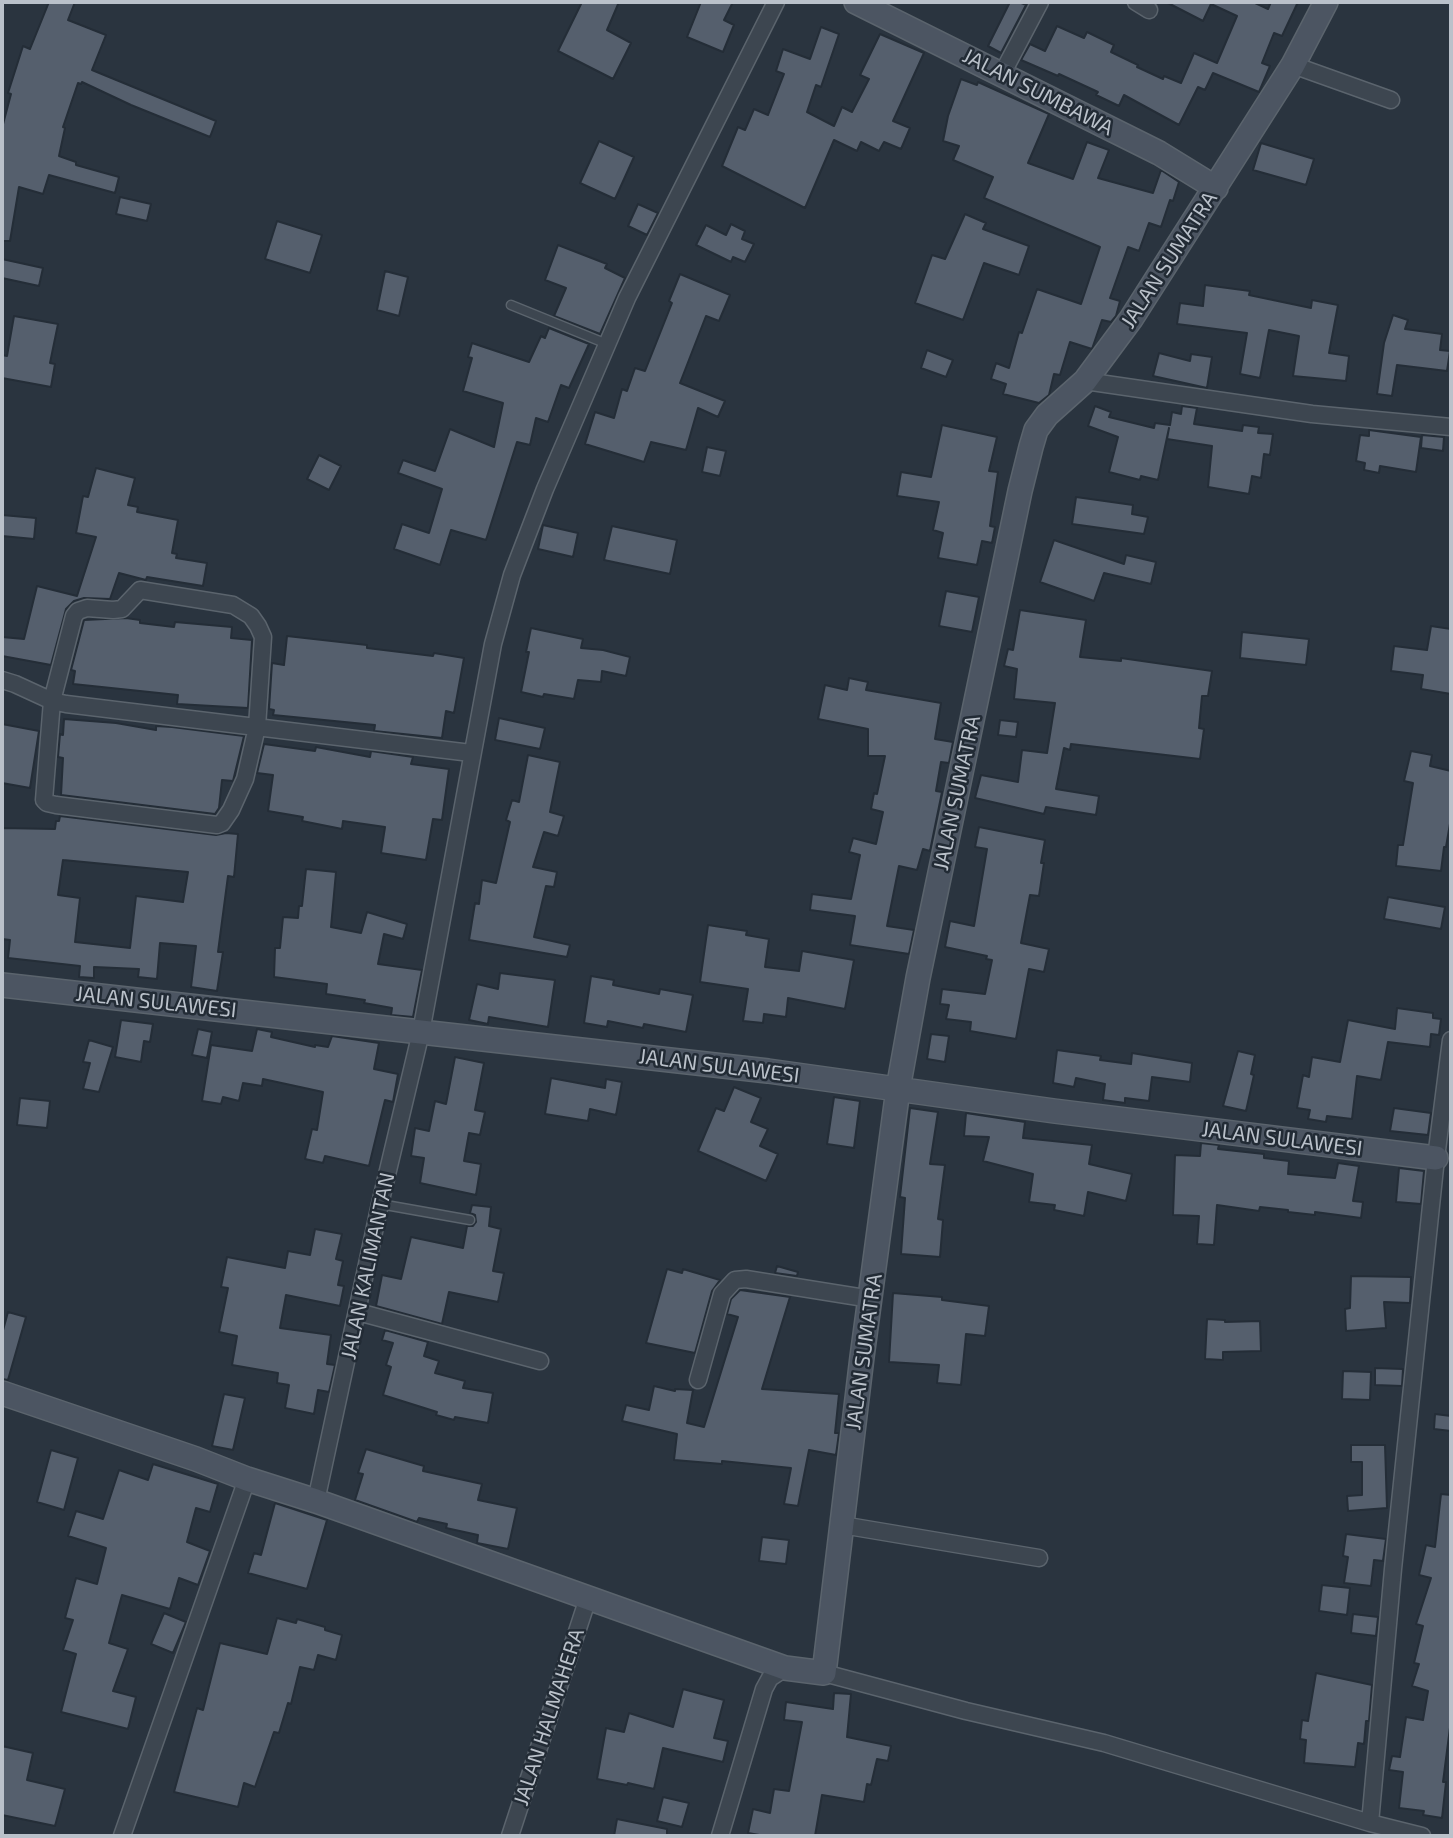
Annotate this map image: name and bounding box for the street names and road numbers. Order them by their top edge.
street label: JALAN SUMBAWA [958,43,1118,141]
street label: JALAN SUMATRA [1115,187,1223,333]
street label: JALAN SUMATRA [928,713,986,873]
street label: JALAN SULAWESI [74,981,238,1023]
street label: JALAN SULAWESI [637,1044,801,1088]
street label: JALAN SULAWESI [1200,1117,1364,1161]
street label: JALAN KALIMANTAN [336,1170,400,1362]
street label: JALAN SUMATRA [841,1272,887,1432]
street label: JALAN HALMAHERA [508,1625,590,1809]

